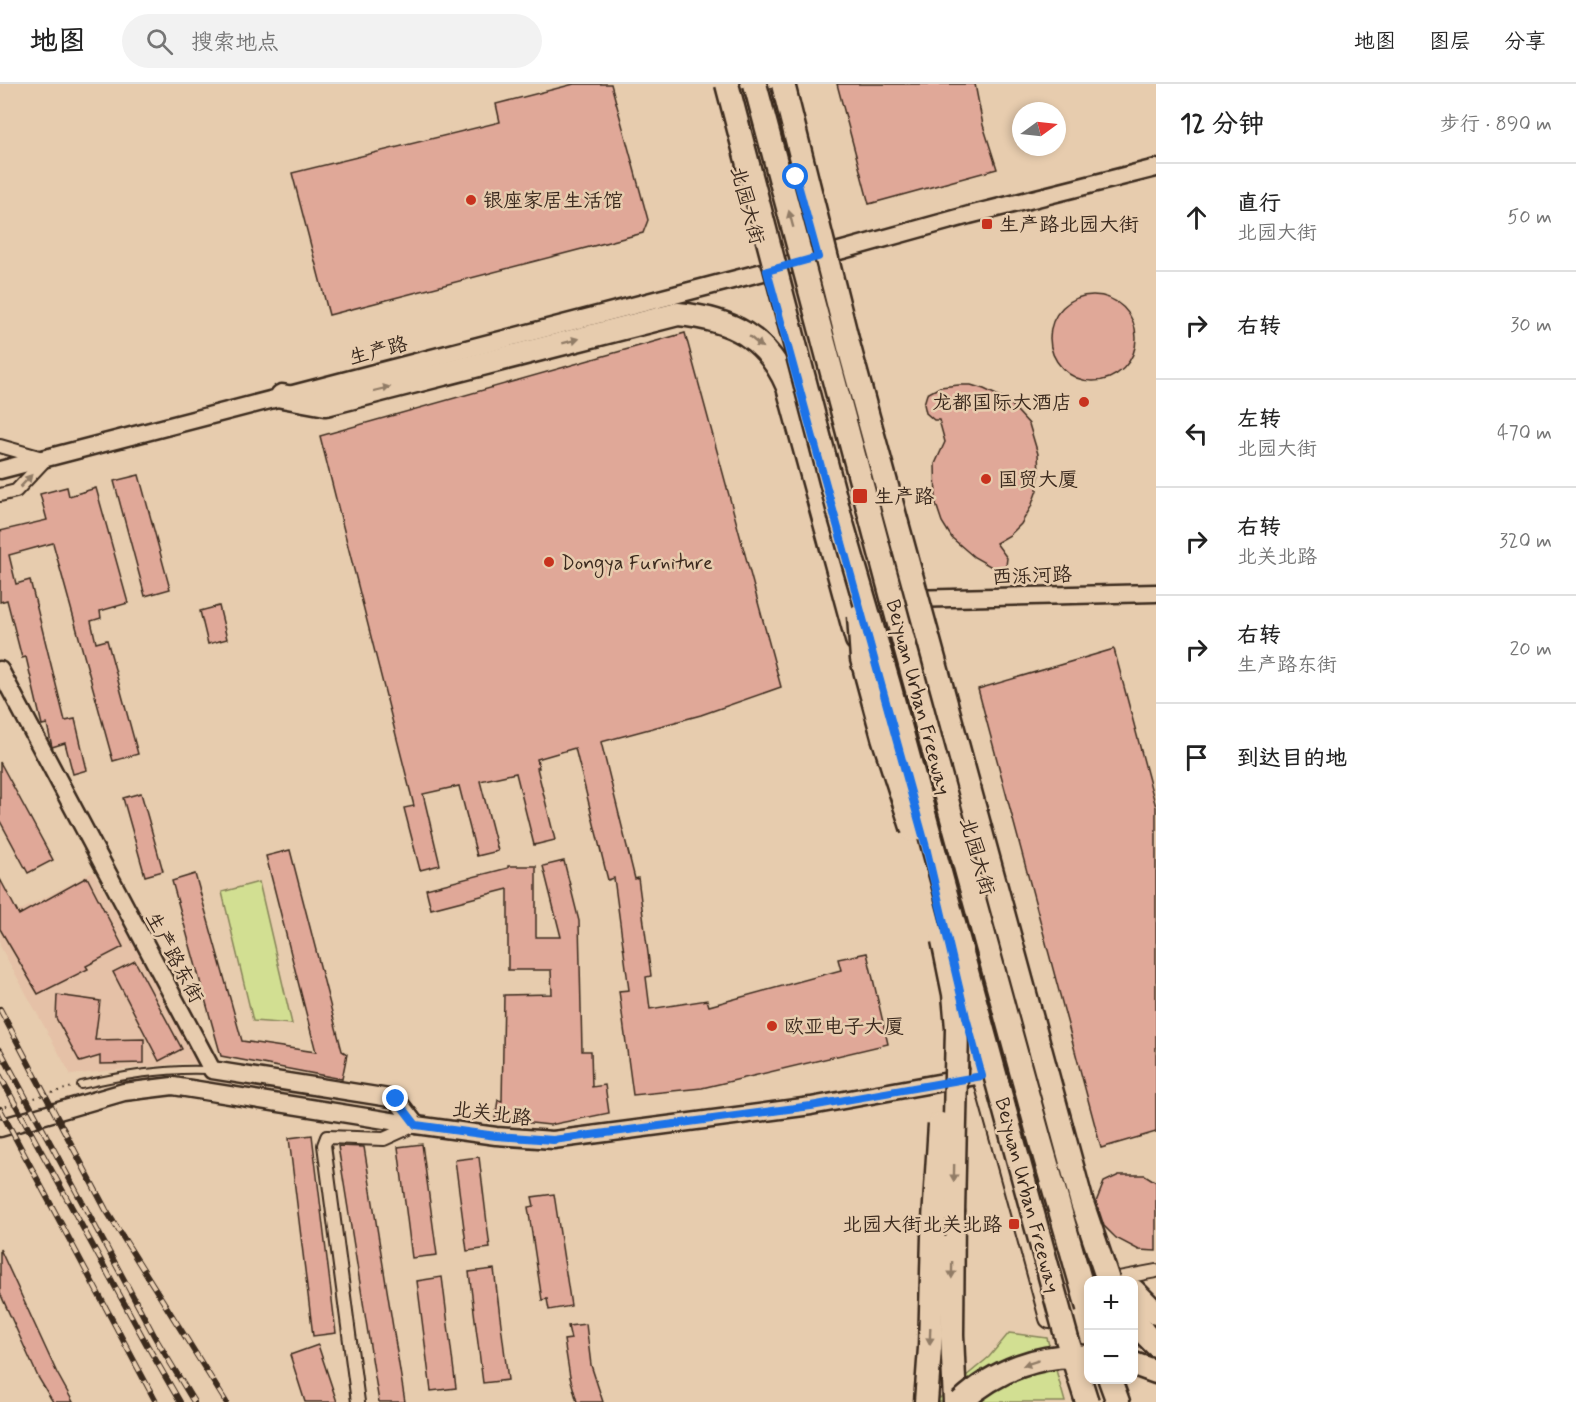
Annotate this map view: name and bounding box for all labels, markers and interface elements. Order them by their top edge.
search box [122,14,542,68]
text: 地图 [30,24,86,61]
icon: search [143,25,176,58]
text: 地图 [1354,28,1396,56]
text: 图层 [1429,28,1471,56]
text: 分享 [1504,28,1546,56]
text: 搜索地点 [191,29,279,57]
north arrow [1012,102,1066,156]
text: 12 分钟 [1180,108,1264,142]
text: 步行 · 890 m [1440,111,1552,138]
street label: 北园大街 [723,163,770,248]
route start [782,163,808,189]
place label: 银座家居生活馆 [483,188,623,215]
text: 直行 [1237,190,1281,218]
marker: 银座家居生活馆 [464,193,478,207]
icon: ahead [1180,201,1213,234]
text: 50 m [1507,204,1552,231]
one-way arrow [785,210,795,228]
place label: 生产路北园大街 [999,212,1139,239]
marker: 生产路北园大街 [980,217,994,231]
text: 北园大街 [1237,220,1317,247]
icon: right [1180,309,1213,342]
text: 30 m [1510,312,1552,339]
text: 右转 [1237,313,1281,341]
street label: 生产路 [346,330,412,372]
one-way arrow [562,335,580,345]
one-way arrow [748,335,763,348]
one-way arrow [373,384,392,394]
place label: 龙都国际大酒店 [932,390,1072,417]
marker: 龙都国际大酒店 [1077,395,1091,409]
text: 左转 [1237,406,1281,434]
icon: left [1180,417,1213,450]
text: 470 m [1497,420,1552,447]
text: 北园大街 [1237,436,1317,463]
place label: 国贸大厦 [998,467,1078,494]
marker: 国贸大厦 [979,472,993,486]
one-way arrow [18,474,32,488]
place label: 生产路 [874,484,935,511]
marker: 生产路 [851,487,869,505]
text: 右转 [1237,514,1281,542]
icon: right [1180,525,1213,558]
text: 320 m [1499,528,1552,555]
text: 北关北路 [1237,544,1317,571]
place label: Dongya Furniture [561,550,713,578]
marker: Dongya Furniture [542,555,556,569]
street label: 西泺河路 [992,562,1073,591]
street label: Beiyuan Urban Freeway [878,597,957,798]
text: 右转 [1237,622,1281,650]
icon: right [1180,633,1213,666]
text: 20 m [1509,636,1552,663]
text: 生产路东街 [1237,652,1337,679]
icon: arrive [1180,741,1213,774]
text: 到达目的地 [1237,745,1347,773]
street label: 北园大街 [953,814,1001,899]
street label: 生产路东街 [138,907,209,1008]
place label: 欧亚电子大厦 [784,1014,904,1041]
marker: 欧亚电子大厦 [765,1019,779,1033]
route end [382,1085,408,1111]
street label: Beiyuan Urban Freeway [987,1095,1066,1296]
street label: 北关北路 [450,1096,534,1133]
one-way arrow [949,1163,958,1182]
place label: 北园大街北关北路 [842,1212,1003,1239]
marker: 北园大街北关北路 [1007,1217,1021,1231]
one-way arrow [947,1261,957,1280]
map controls [1084,1276,1138,1384]
button: + [1084,1276,1138,1330]
one-way arrow [925,1327,935,1346]
button: − [1084,1330,1138,1384]
one-way arrow [1022,1359,1040,1368]

